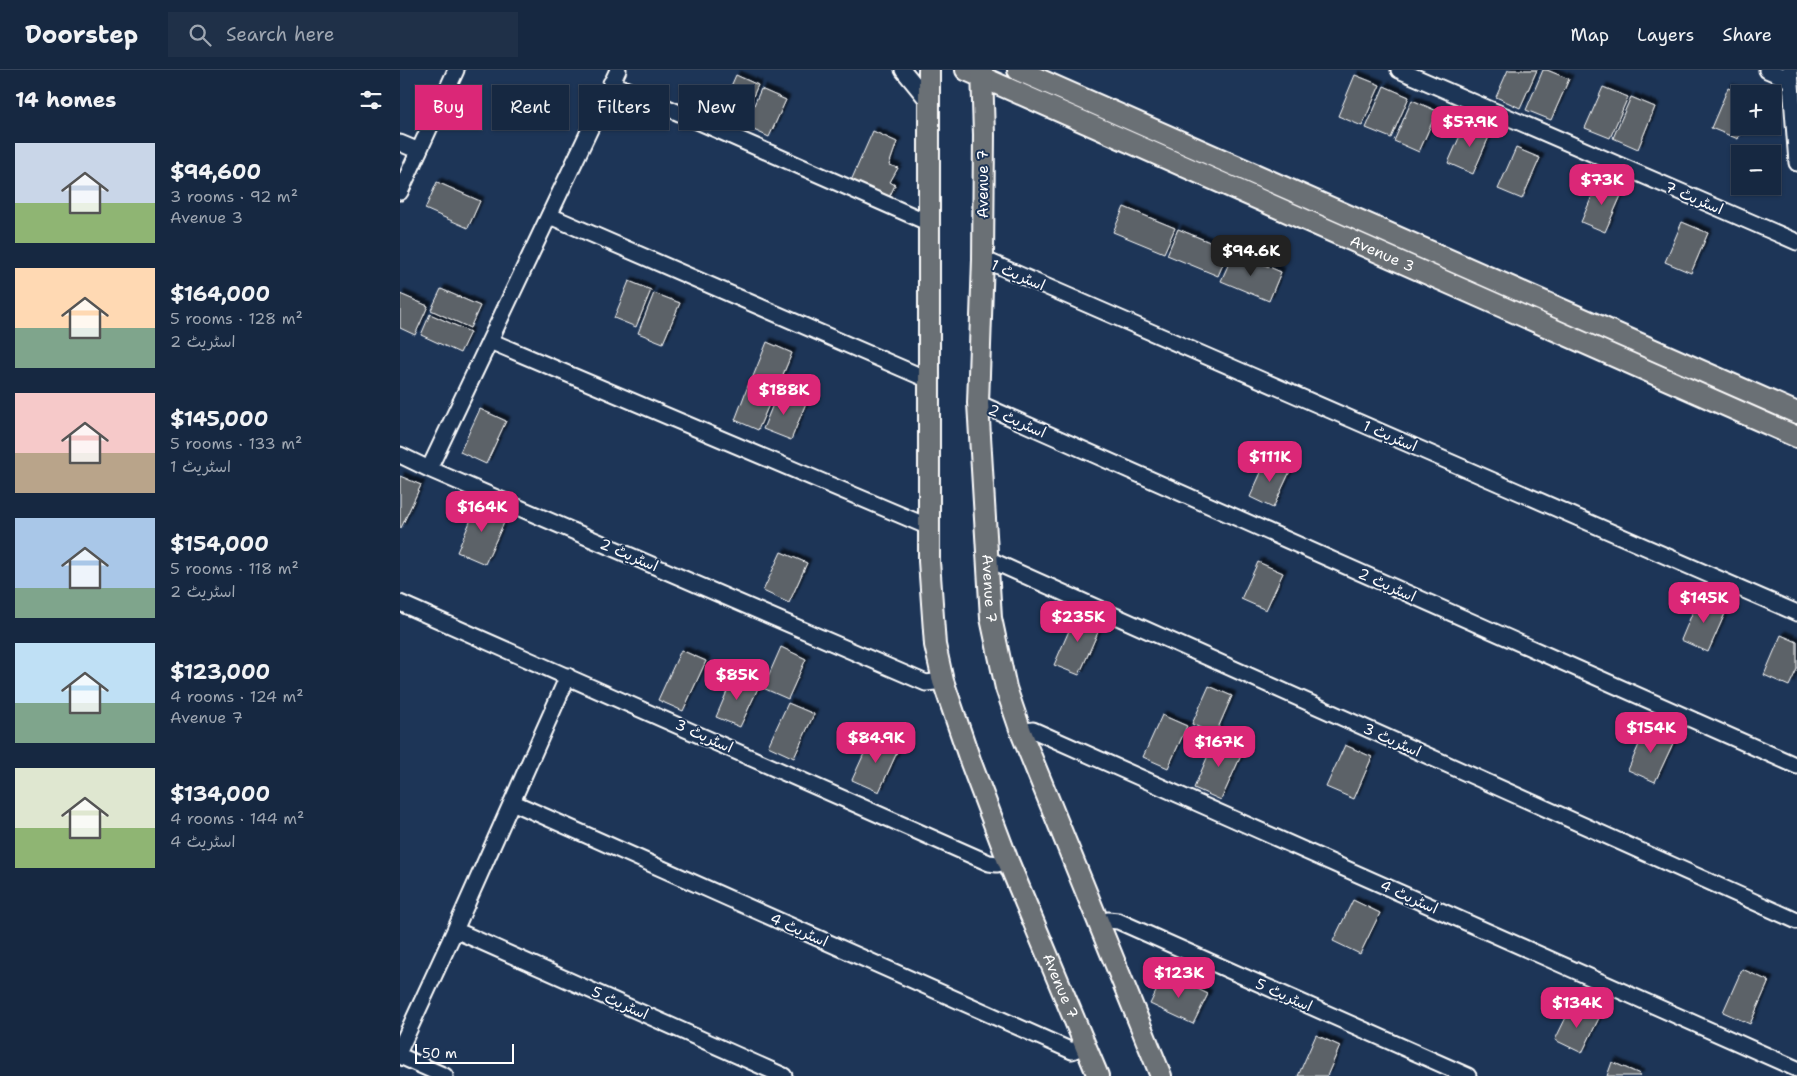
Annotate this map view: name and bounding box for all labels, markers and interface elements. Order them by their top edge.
search box [168,12,518,57]
text: Doorstep [25,19,138,51]
icon: search [186,21,214,49]
text: Search here [226,22,335,47]
text: Map [1571,23,1609,47]
text: Layers [1637,23,1694,47]
text: Share [1722,23,1772,47]
chip: Buy [415,85,482,130]
chip: Rent [492,85,569,130]
chip: Filters [579,85,669,130]
chip: New [679,85,754,130]
map controls [1731,85,1781,195]
button: + [1731,85,1781,135]
text: 14 homes [15,86,116,114]
icon: filters [357,86,385,114]
pin: $57.9K [1429,106,1511,148]
text: $57.9K [1442,111,1498,132]
button: − [1731,145,1781,195]
street label: Avenue 7 [973,150,993,218]
text: $94,600 [170,158,261,186]
icon: home [55,163,115,223]
pin: $73K [1572,164,1632,206]
text: $73K [1580,169,1624,190]
street label: اسٹریٹ 7 [1662,177,1726,219]
text: 3 rooms · 92 m² [170,186,298,207]
text: Avenue 3 [170,207,243,228]
street label: Avenue 3 [1347,231,1418,277]
pin: $94.6K [1210,234,1292,277]
text: $94.6K [1222,240,1280,261]
street label: اسٹریٹ 1 [988,255,1048,295]
text: $164,000 [170,280,270,308]
icon: home [55,288,115,348]
text: 5 rooms · 128 m² [170,308,303,329]
text: اسٹریٹ 2 [170,331,235,352]
pin: $188K [749,374,819,416]
text: $188K [758,379,810,400]
street label: اسٹریٹ 2 [985,399,1049,443]
text: $145,000 [170,405,268,433]
icon: home [55,413,115,473]
street label: اسٹریٹ 1 [1360,416,1420,456]
text: 5 rooms · 133 m² [170,433,302,454]
pin: $111K [1235,440,1305,483]
text: $111K [1249,446,1291,467]
text: اسٹریٹ 1 [170,456,231,477]
pin: $164K [447,490,517,533]
text: $164K [457,496,507,517]
text: $154,000 [170,530,269,558]
street label: اسٹریٹ 2 [597,534,661,576]
icon: home [55,538,115,598]
street label: Avenue 7 [977,554,1001,623]
text: 5 rooms · 118 m² [170,558,299,579]
street label: اسٹریٹ 2 [1355,563,1419,607]
text: اسٹریٹ 2 [170,581,235,602]
pin: $145K [1669,582,1739,624]
text: $145K [1680,587,1728,608]
pin: $235K [1043,600,1113,643]
text: $235K [1051,606,1105,627]
text: $123,000 [170,658,270,686]
pin: $85K [707,658,767,701]
icon: home [55,663,115,723]
text: $85K [715,664,759,685]
text: 4 rooms · 124 m² [170,686,304,707]
text: Avenue 7 [170,707,243,728]
pin: $154K [1616,712,1686,754]
street label: اسٹریٹ 3 [672,714,736,758]
text: $154K [1626,717,1676,738]
street label: اسٹریٹ 3 [1360,718,1424,762]
pin: $84.9K [835,722,917,764]
pin: $167K [1184,726,1254,768]
text: $84.9K [847,727,905,748]
text: $167K [1194,731,1244,752]
text: $134,000 [170,780,270,808]
icon: home [55,788,115,848]
text: 4 rooms · 144 m² [170,808,304,829]
text: اسٹریٹ 4 [170,831,235,852]
street label: اسٹریٹ 4 [1377,875,1441,919]
street label: اسٹریٹ 4 [767,908,831,952]
street label: Avenue 7 [1038,951,1083,1021]
pin: $123K [1144,956,1214,999]
text: $123K [1154,962,1204,983]
street label: اسٹریٹ 5 [1252,974,1316,1016]
street label: اسٹریٹ 5 [588,982,652,1024]
pin: $134K [1542,986,1612,1029]
text: $134K [1552,992,1602,1013]
scale bar [415,1041,514,1064]
text: 50 m [422,1044,457,1062]

